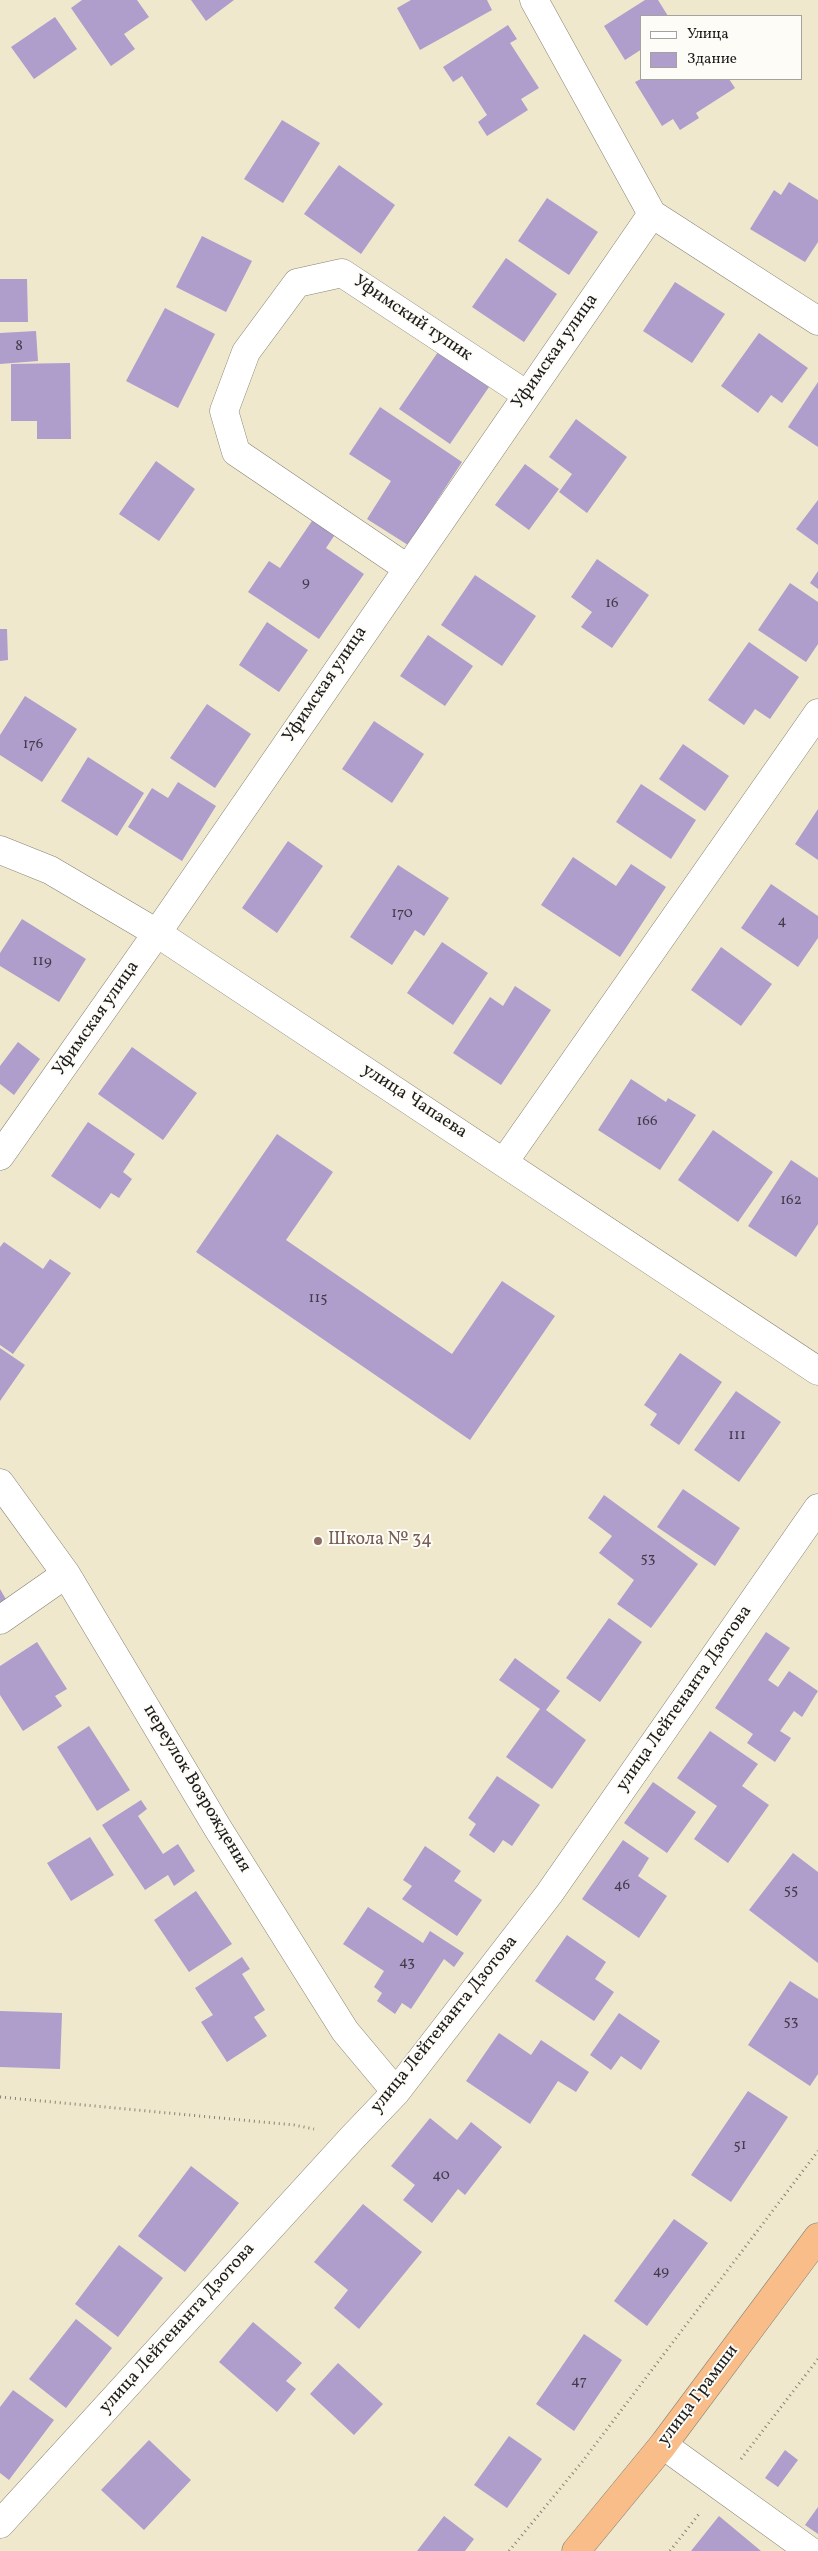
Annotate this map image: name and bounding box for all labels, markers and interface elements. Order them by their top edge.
legend [640,15,803,80]
text: Улица [687,24,729,45]
text: Здание [687,49,737,70]
street label: Уфимский тупик [348,271,476,367]
street label: Уфимская улица [508,290,604,414]
house number: 8 [15,338,23,356]
house number: 9 [302,574,310,592]
house number: 16 [605,595,619,613]
street label: Уфимская улица [279,623,373,747]
house number: 176 [23,736,43,754]
house number: 170 [391,905,413,923]
house number: 4 [778,913,786,931]
house number: 119 [32,953,52,971]
street label: Уфимская улица [49,957,145,1081]
street label: улица Чапаева [357,1060,471,1144]
house number: 166 [637,1113,657,1131]
house number: 162 [780,1192,802,1210]
house number: 115 [309,1290,327,1308]
house number: 111 [728,1427,746,1445]
place label: Школа № 34 [328,1530,432,1552]
marker: Школа № 34 [312,1535,324,1547]
house number: 53 [641,1550,655,1568]
street label: улица Лейтенанта Дзотова [612,1602,758,1796]
street label: переулок Возрождения [137,1701,255,1877]
house number: 46 [614,1877,630,1895]
house number: 55 [784,1882,798,1900]
street label: улица Лейтенанта Дзотова [367,1932,523,2118]
house number: 43 [399,1954,415,1972]
house number: 53 [784,2013,798,2031]
house number: 51 [733,2137,747,2155]
house number: 40 [432,2167,450,2185]
street label: улица Лейтенанта Дзотова [96,2239,260,2419]
house number: 49 [653,2263,669,2281]
street label: улица Грамши [654,2341,744,2451]
house number: 47 [571,2373,587,2391]

